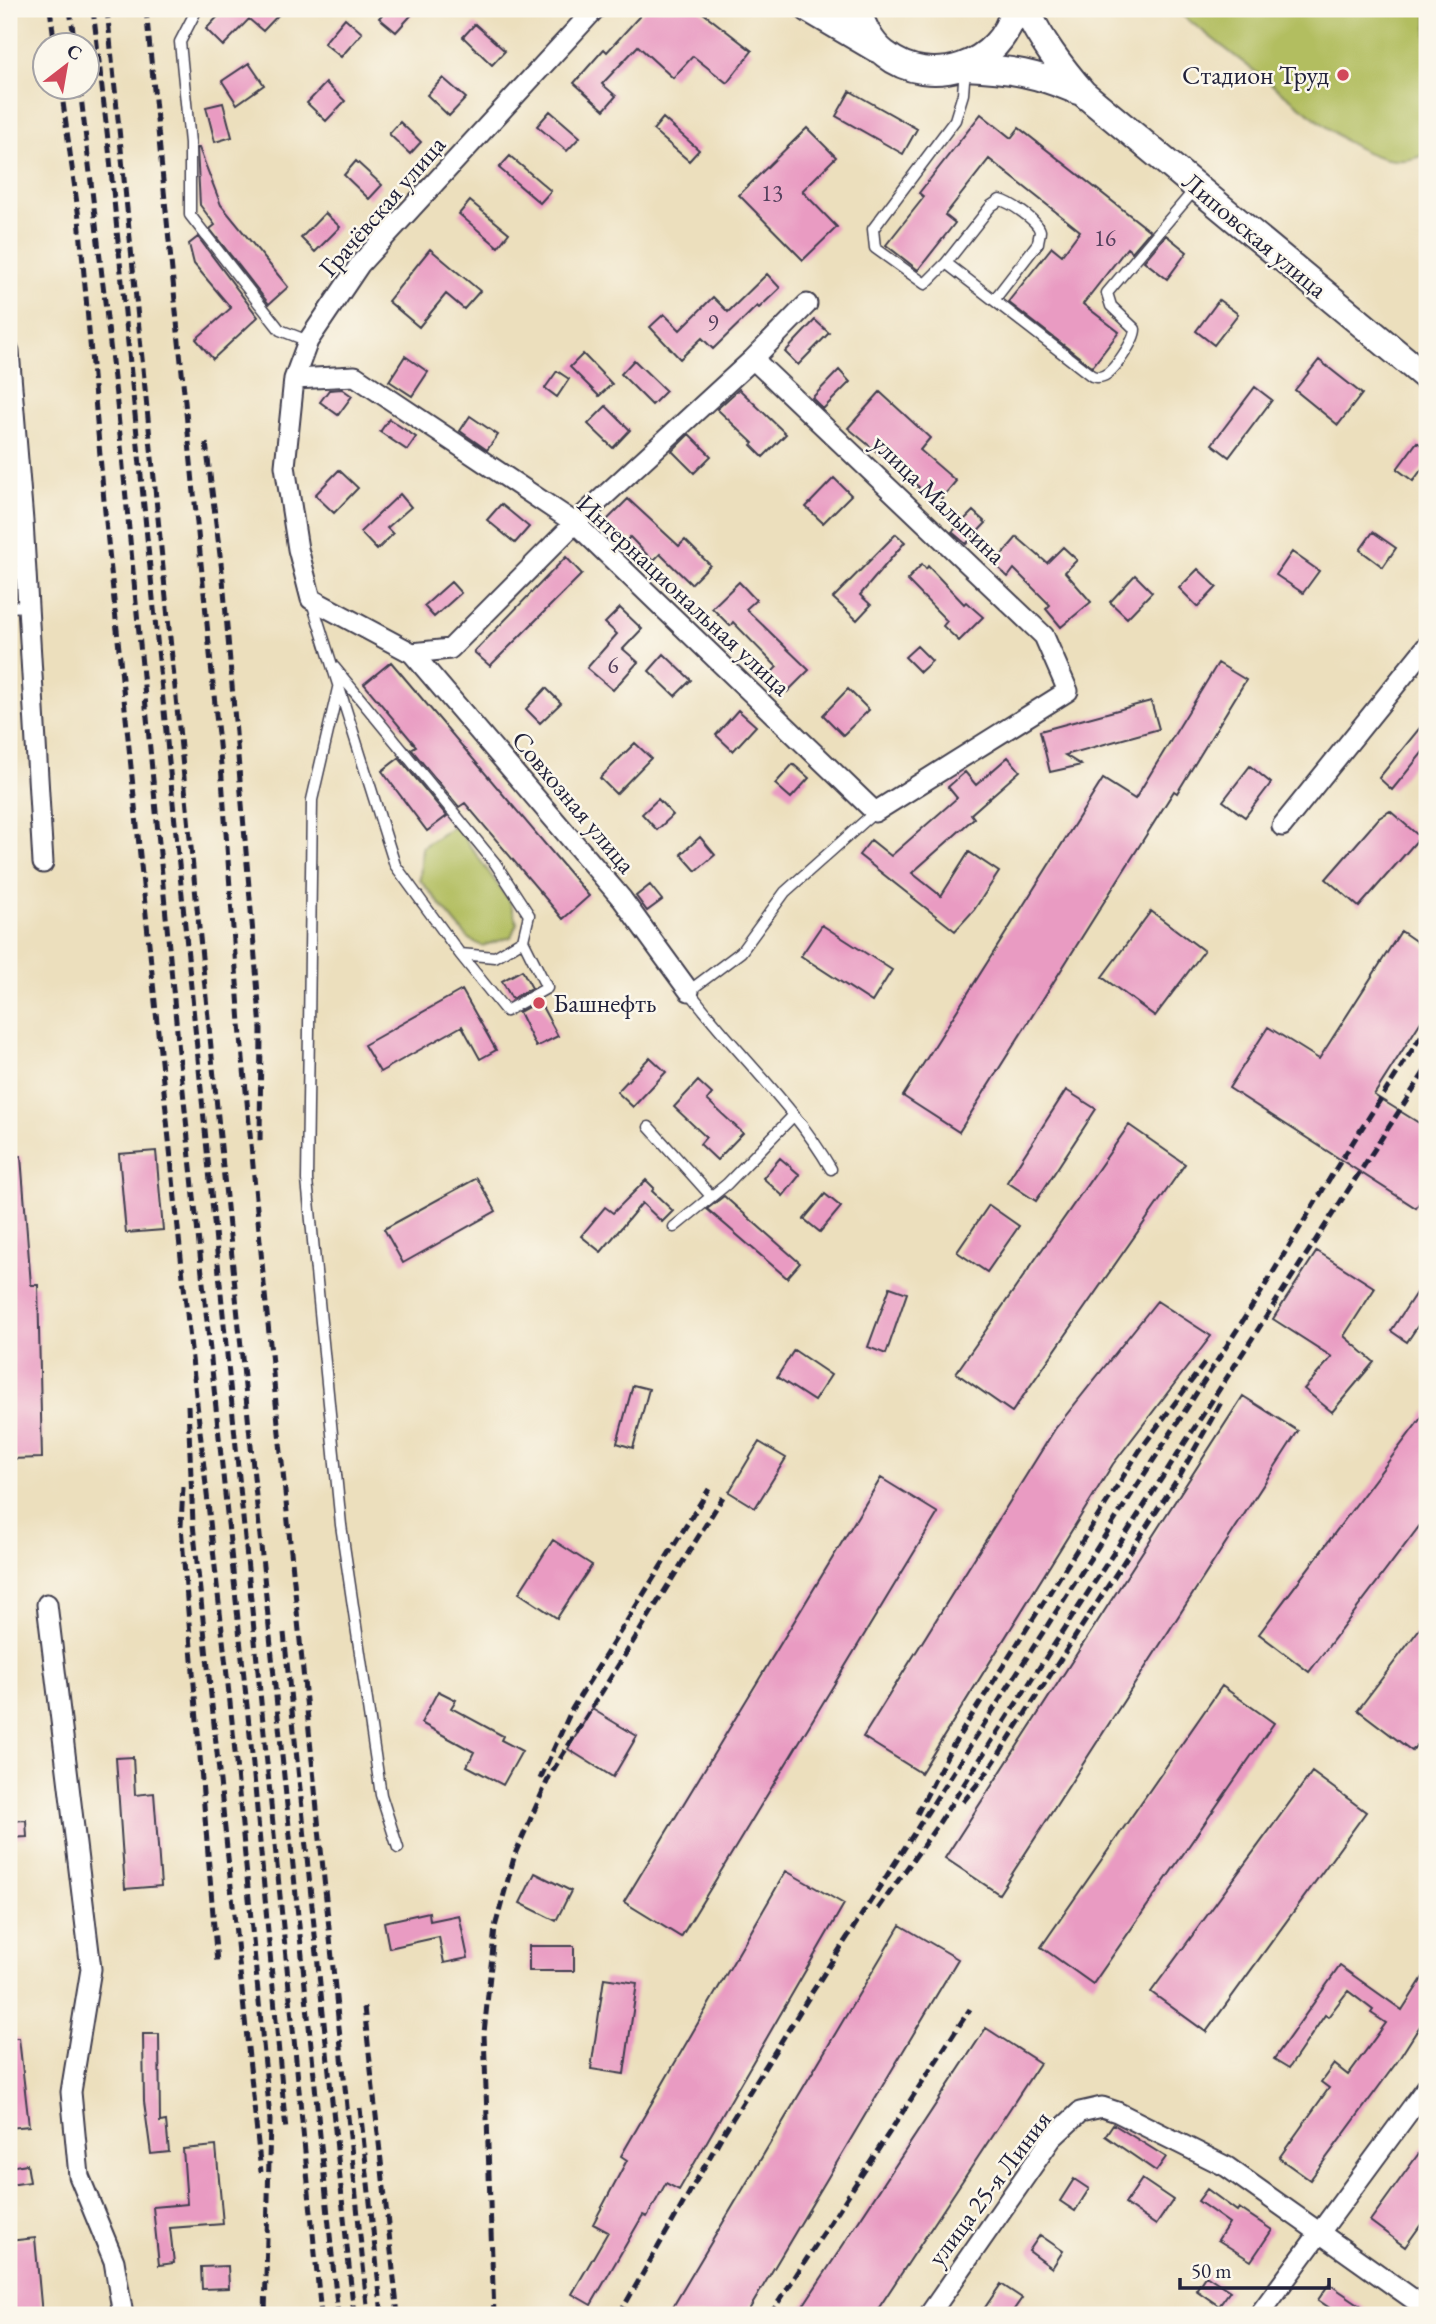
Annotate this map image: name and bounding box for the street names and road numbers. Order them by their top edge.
street label: Грачёвская улица [311,128,453,284]
street label: Липовская улица [1175,164,1335,306]
street label: улица Малыгина [864,426,1014,572]
street label: Интернациональная улица [570,487,799,704]
street label: Совхозная улица [504,724,644,881]
street label: улица 25-я Линия [919,2104,1059,2272]

